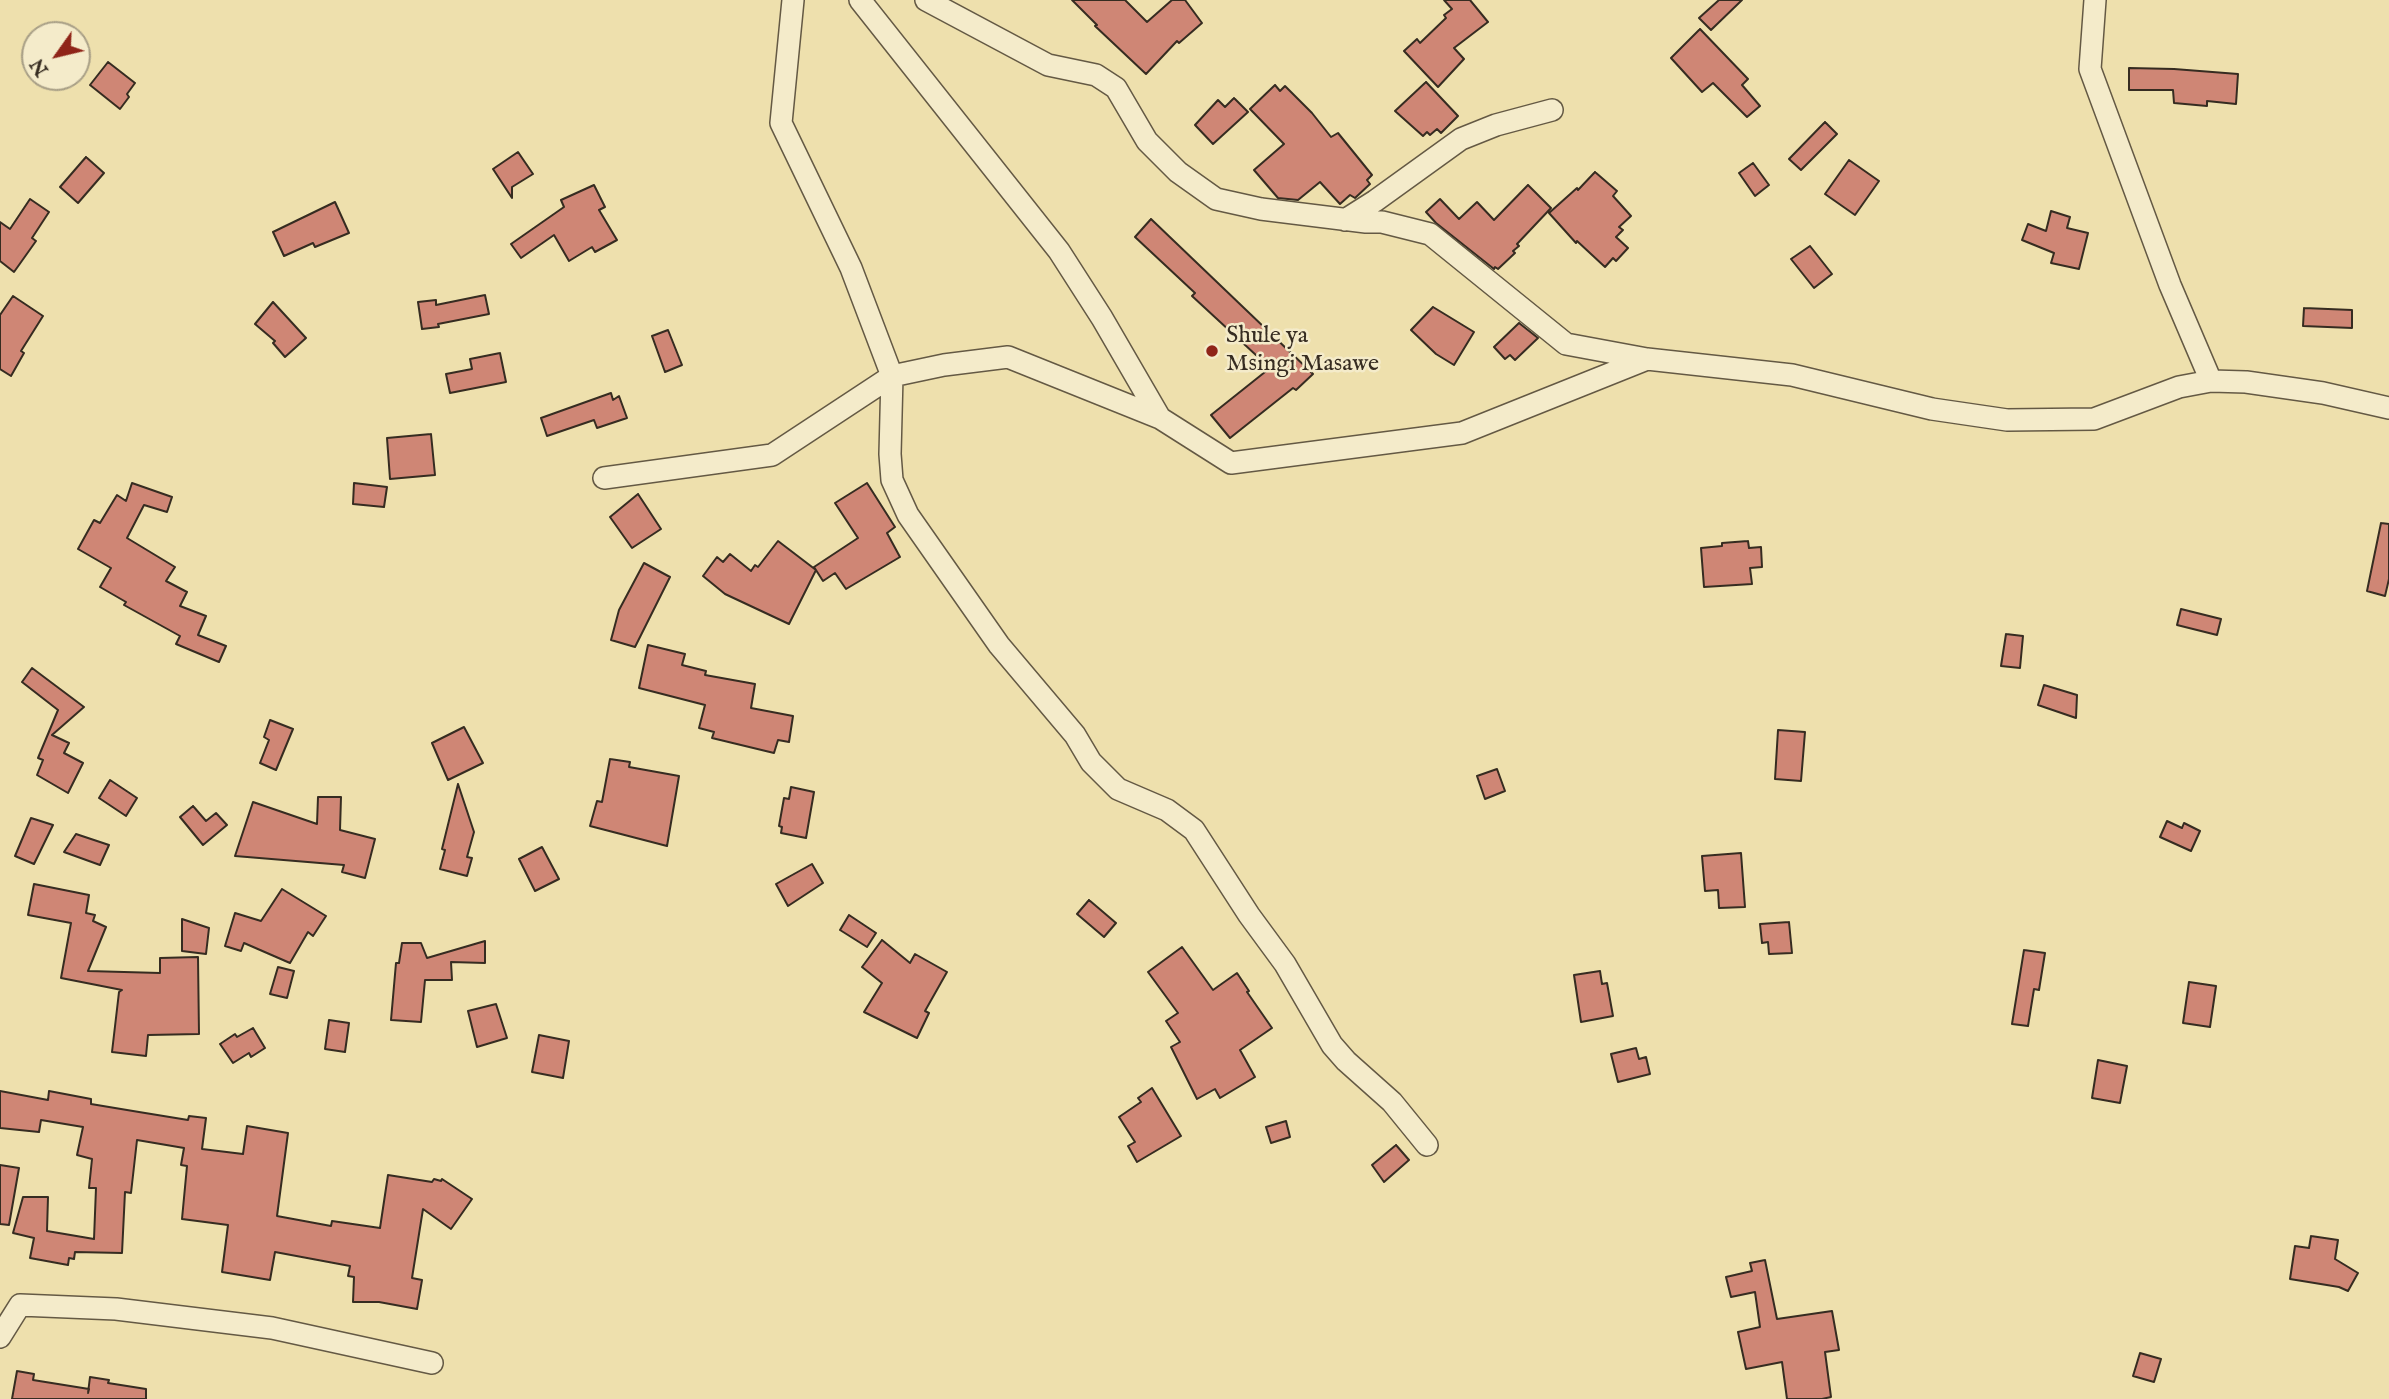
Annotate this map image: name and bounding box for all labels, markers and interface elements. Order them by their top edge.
north arrow [21,21,91,91]
text: N [26,53,55,80]
place label: Shule ya Msingi Masawe [1226,323,1379,379]
marker: Shule ya Msingi Masawe [1204,343,1220,359]

